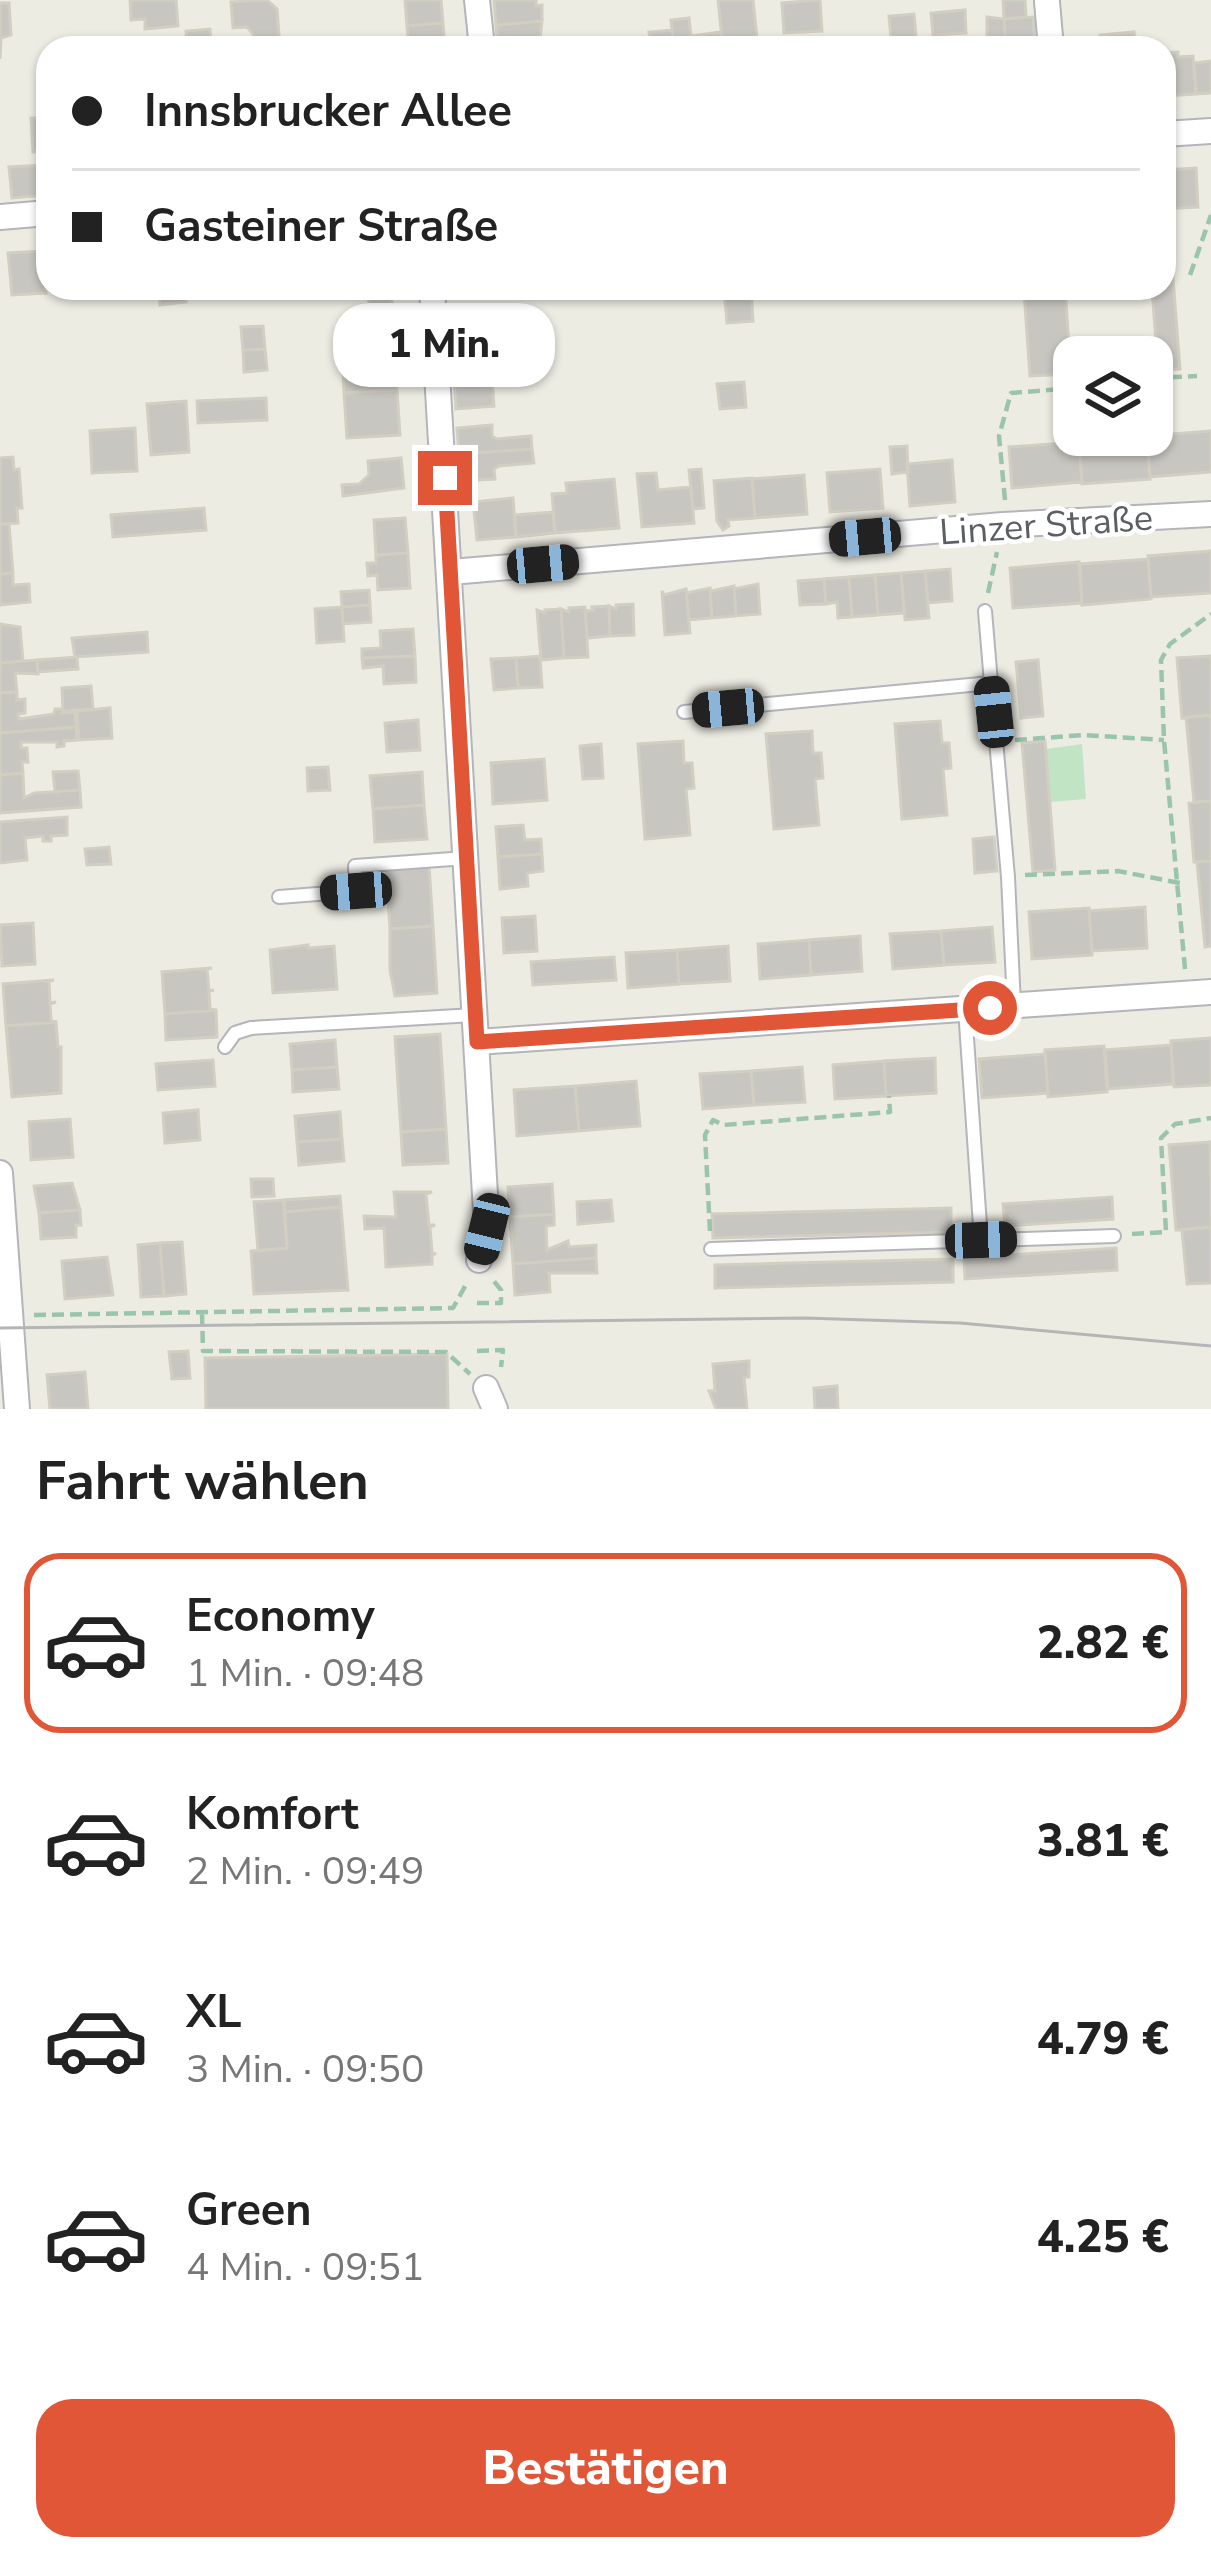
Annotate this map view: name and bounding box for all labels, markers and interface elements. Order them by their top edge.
text: Innsbrucker Allee [144,81,512,142]
text: Gasteiner Straße [144,196,498,257]
callout: 1 Min. [334,304,556,388]
text: 1 Min. [388,318,500,371]
map controls [1053,336,1173,456]
button: layers [1053,336,1173,456]
route end [418,451,472,505]
street label: Linzer Straße [938,494,1154,557]
car [828,516,902,558]
car [506,543,580,585]
car [972,674,1016,750]
car [691,687,765,729]
car [319,871,393,911]
route start [963,981,1017,1035]
car [461,1190,513,1268]
car [944,1221,1018,1259]
text: Fahrt wählen [36,1444,369,1518]
text: Economy [186,1586,375,1647]
icon: car [42,1589,150,1697]
text: 2.82 € [1037,1613,1169,1674]
text: 1 Min. · 09:48 [186,1647,424,1700]
text: Komfort [186,1784,359,1845]
icon: car [42,1787,150,1895]
text: 3.81 € [1037,1811,1169,1872]
text: 2 Min. · 09:49 [186,1845,424,1898]
text: XL [186,1982,242,2043]
icon: car [42,1985,150,2093]
text: 4.79 € [1037,2009,1169,2070]
text: 3 Min. · 09:50 [186,2043,424,2096]
text: Green [186,2180,312,2241]
icon: car [42,2183,150,2291]
text: 4.25 € [1037,2207,1169,2268]
text: 4 Min. · 09:51 [186,2241,424,2294]
button: Bestätigen [36,2399,1175,2537]

